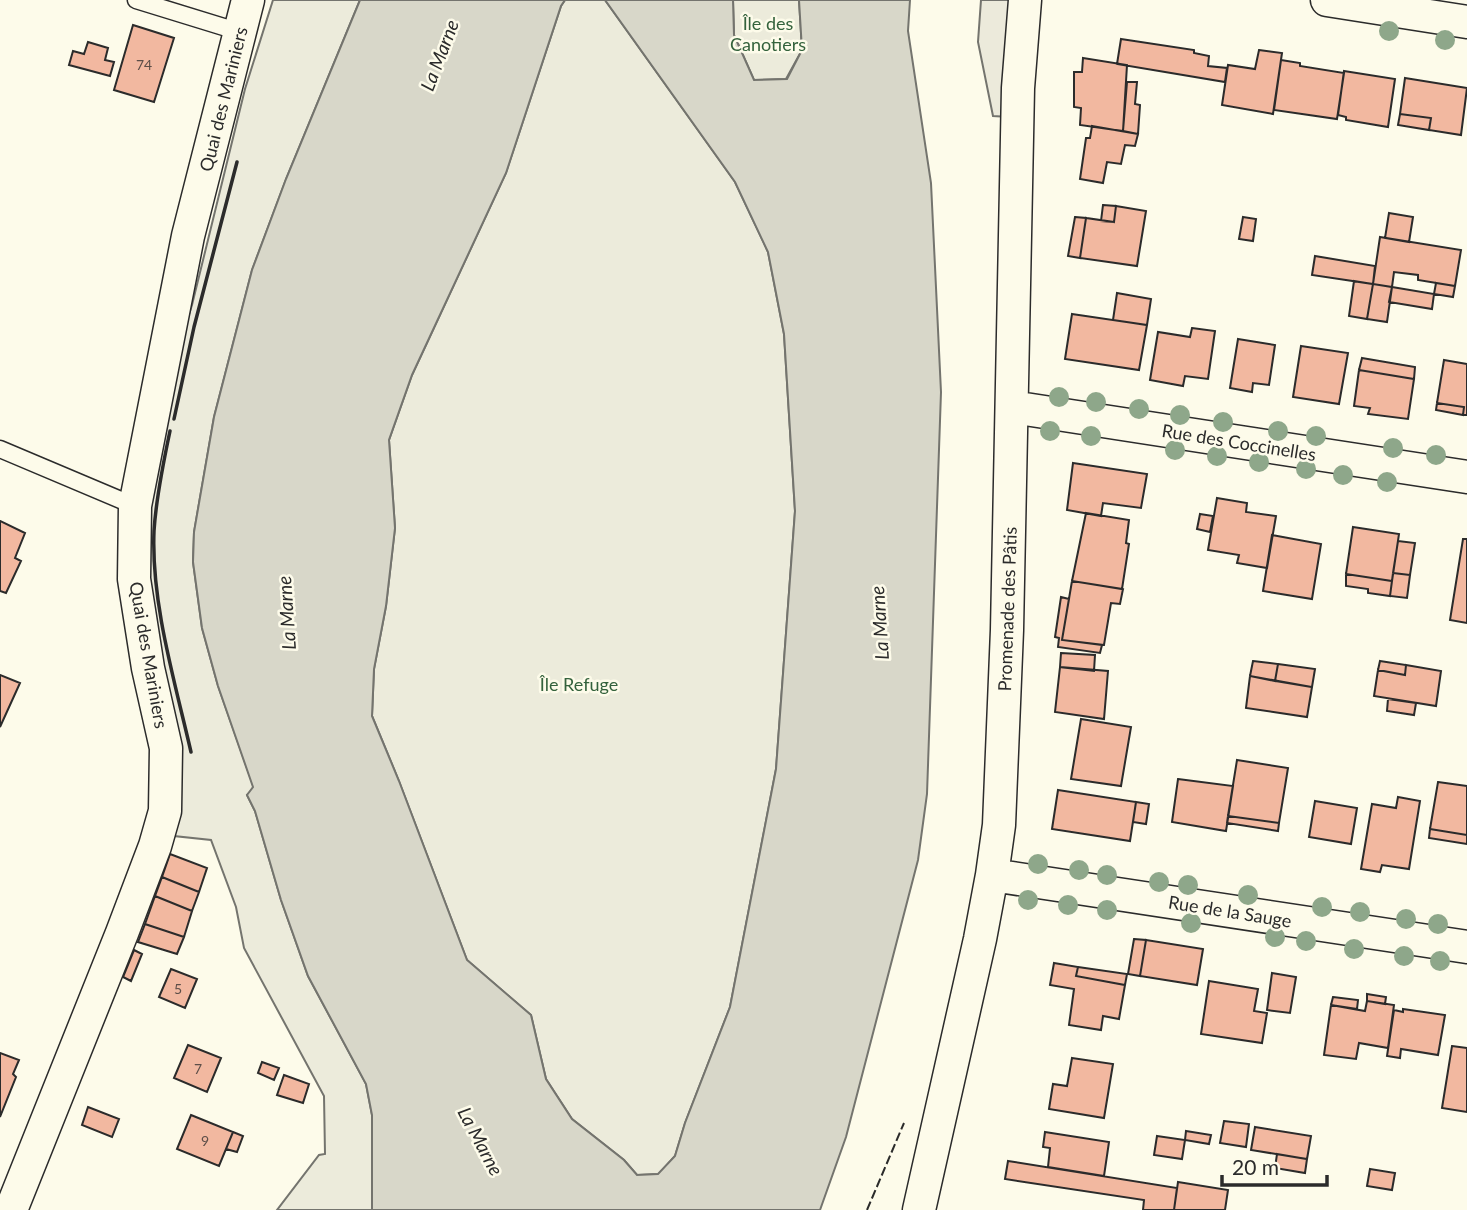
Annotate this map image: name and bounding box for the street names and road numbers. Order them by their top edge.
street label: Quai des Mariniers [194,24,252,174]
street label: Rue des Coccinelles [1160,419,1318,465]
street label: Promenade des Pâtis [993,526,1021,692]
street label: Quai des Mariniers [125,580,173,730]
street label: Rue de la Sauge [1167,890,1293,932]

